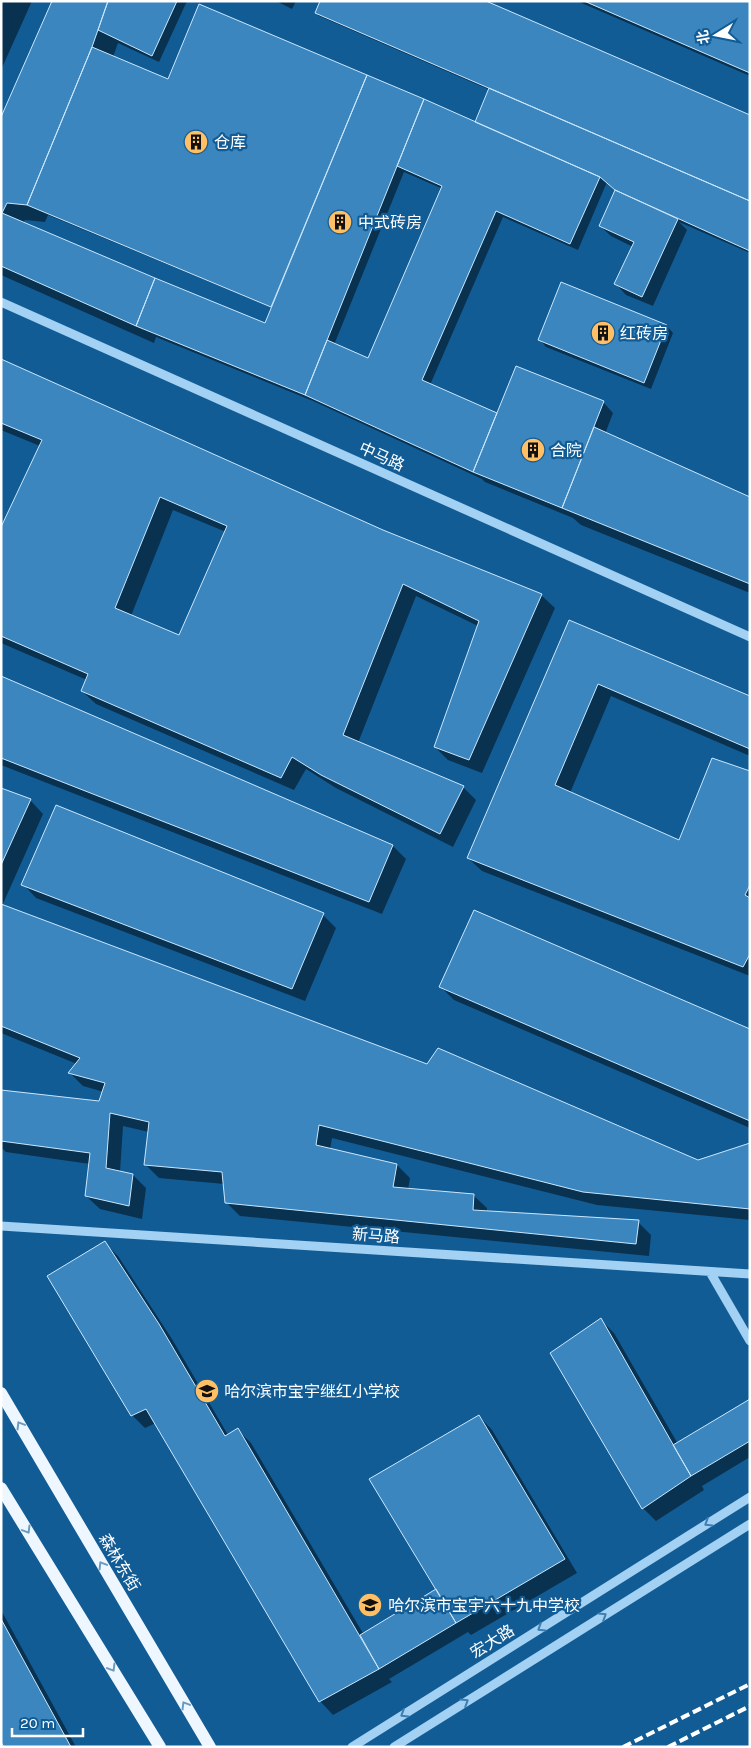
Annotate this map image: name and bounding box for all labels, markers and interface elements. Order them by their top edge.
north arrow [691,10,741,60]
text: 北 [694,29,713,46]
building icon: 仓库 [183,129,209,155]
place label: 仓库 [214,133,246,152]
building icon: 中式砖房 [327,209,353,235]
place label: 中式砖房 [358,213,422,232]
building icon: 红砖房 [590,320,616,346]
place label: 红砖房 [620,324,668,343]
building icon: 合院 [520,437,546,463]
street label: 中马路 [356,438,408,475]
place label: 合院 [550,441,582,460]
street label: 新马路 [351,1224,401,1247]
school or university icon: 哈尔滨市宝宇继红小学校 [194,1378,220,1404]
place label: 哈尔滨市宝宇继红小学校 [224,1382,400,1401]
one-way arrow [16,1421,26,1430]
one-way arrow [705,1517,714,1526]
one-way arrow [20,1524,30,1533]
street label: 森林东街 [95,1530,144,1595]
one-way arrow [99,1561,109,1570]
school or university icon: 哈尔滨市宝宇六十九中学校 [357,1592,383,1618]
place label: 哈尔滨市宝宇六十九中学校 [388,1596,580,1615]
one-way arrow [597,1613,606,1622]
street label: 宏大路 [467,1621,518,1662]
one-way arrow [538,1622,547,1631]
one-way arrow [105,1663,115,1672]
one-way arrow [460,1699,469,1709]
one-way arrow [182,1701,192,1710]
scale bar [12,1706,84,1738]
one-way arrow [400,1708,409,1718]
text: 20 m [20,1714,55,1732]

